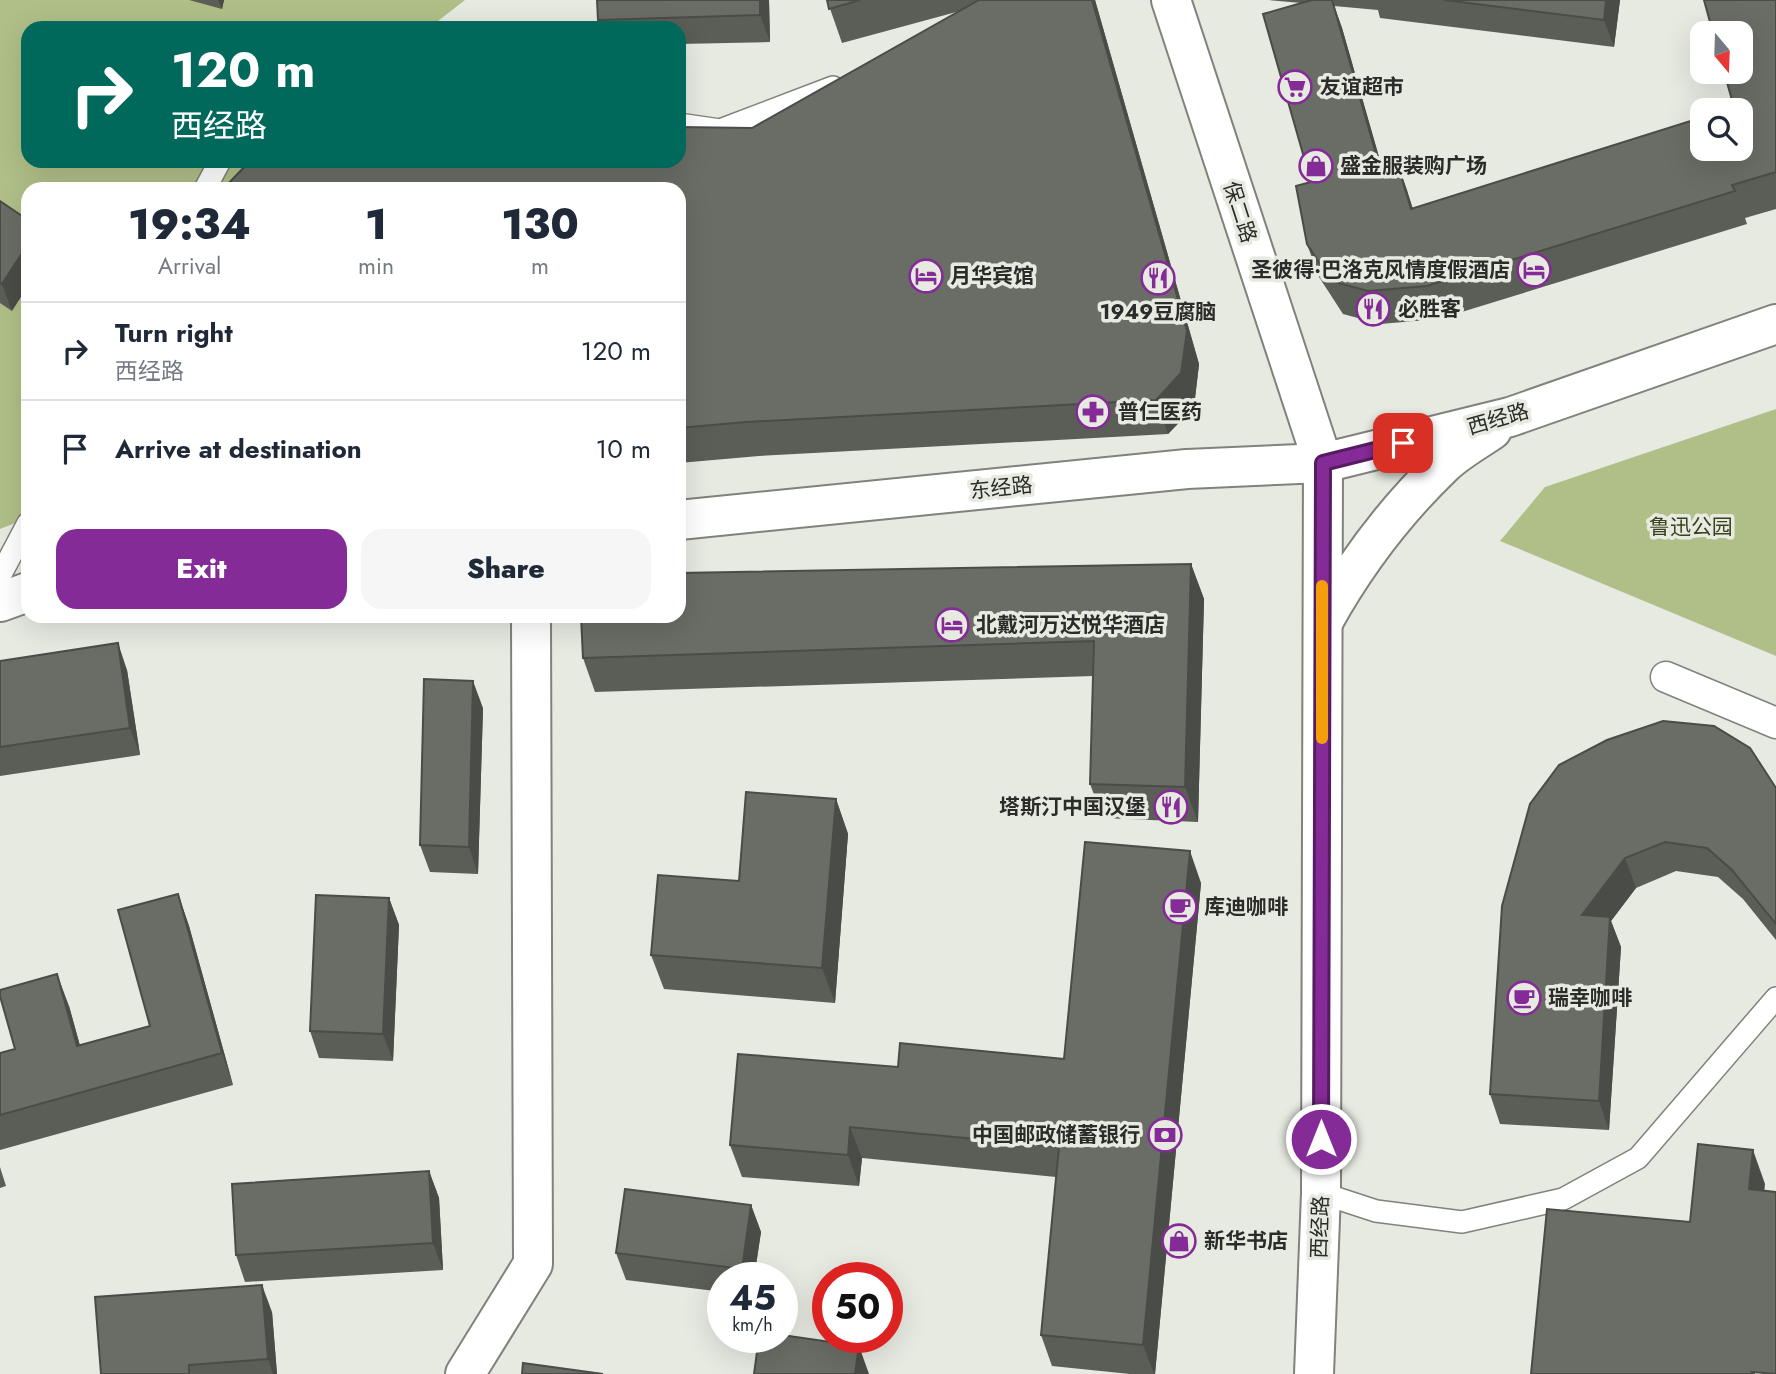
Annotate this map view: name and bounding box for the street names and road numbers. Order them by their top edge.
street label: 保二路 [1216,177,1264,247]
street label: 西经路 [1464,396,1532,442]
street label: 东经路 [968,470,1034,506]
street label: 西经路 [1304,1195,1336,1259]

